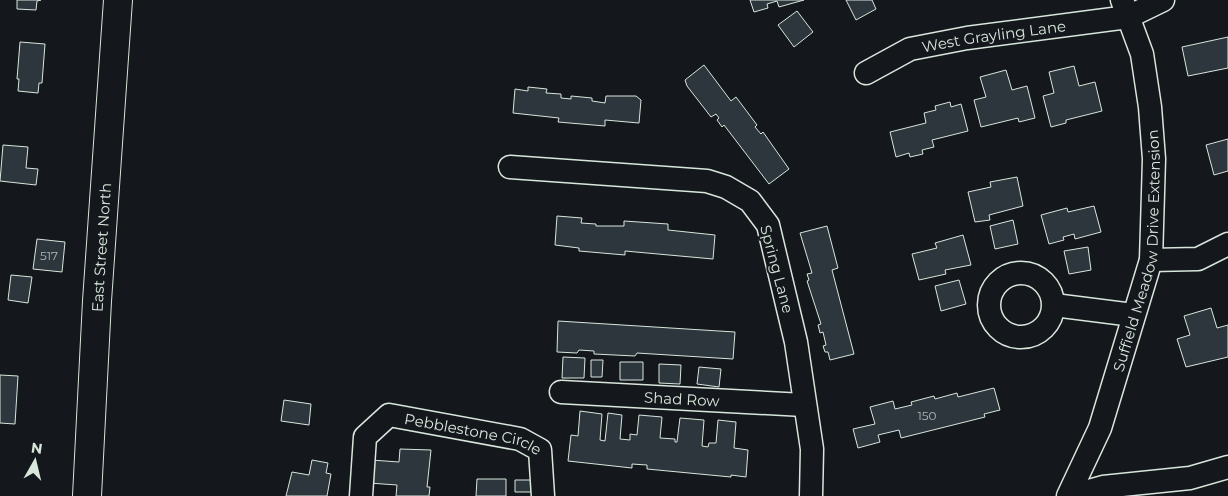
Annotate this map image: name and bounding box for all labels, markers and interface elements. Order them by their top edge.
street label: West Grayling Lane [920,16,1067,56]
street label: Suffield Meadow Drive Extension [1108,129,1164,374]
street label: East Street North [87,182,115,313]
street label: Spring Lane [756,223,798,315]
house number: 517 [40,248,58,263]
street label: Shad Row [644,387,721,410]
house number: 150 [917,408,937,423]
street label: Pebblestone Circle [403,409,545,459]
north arrow [10,436,60,486]
text: N [30,438,44,458]

